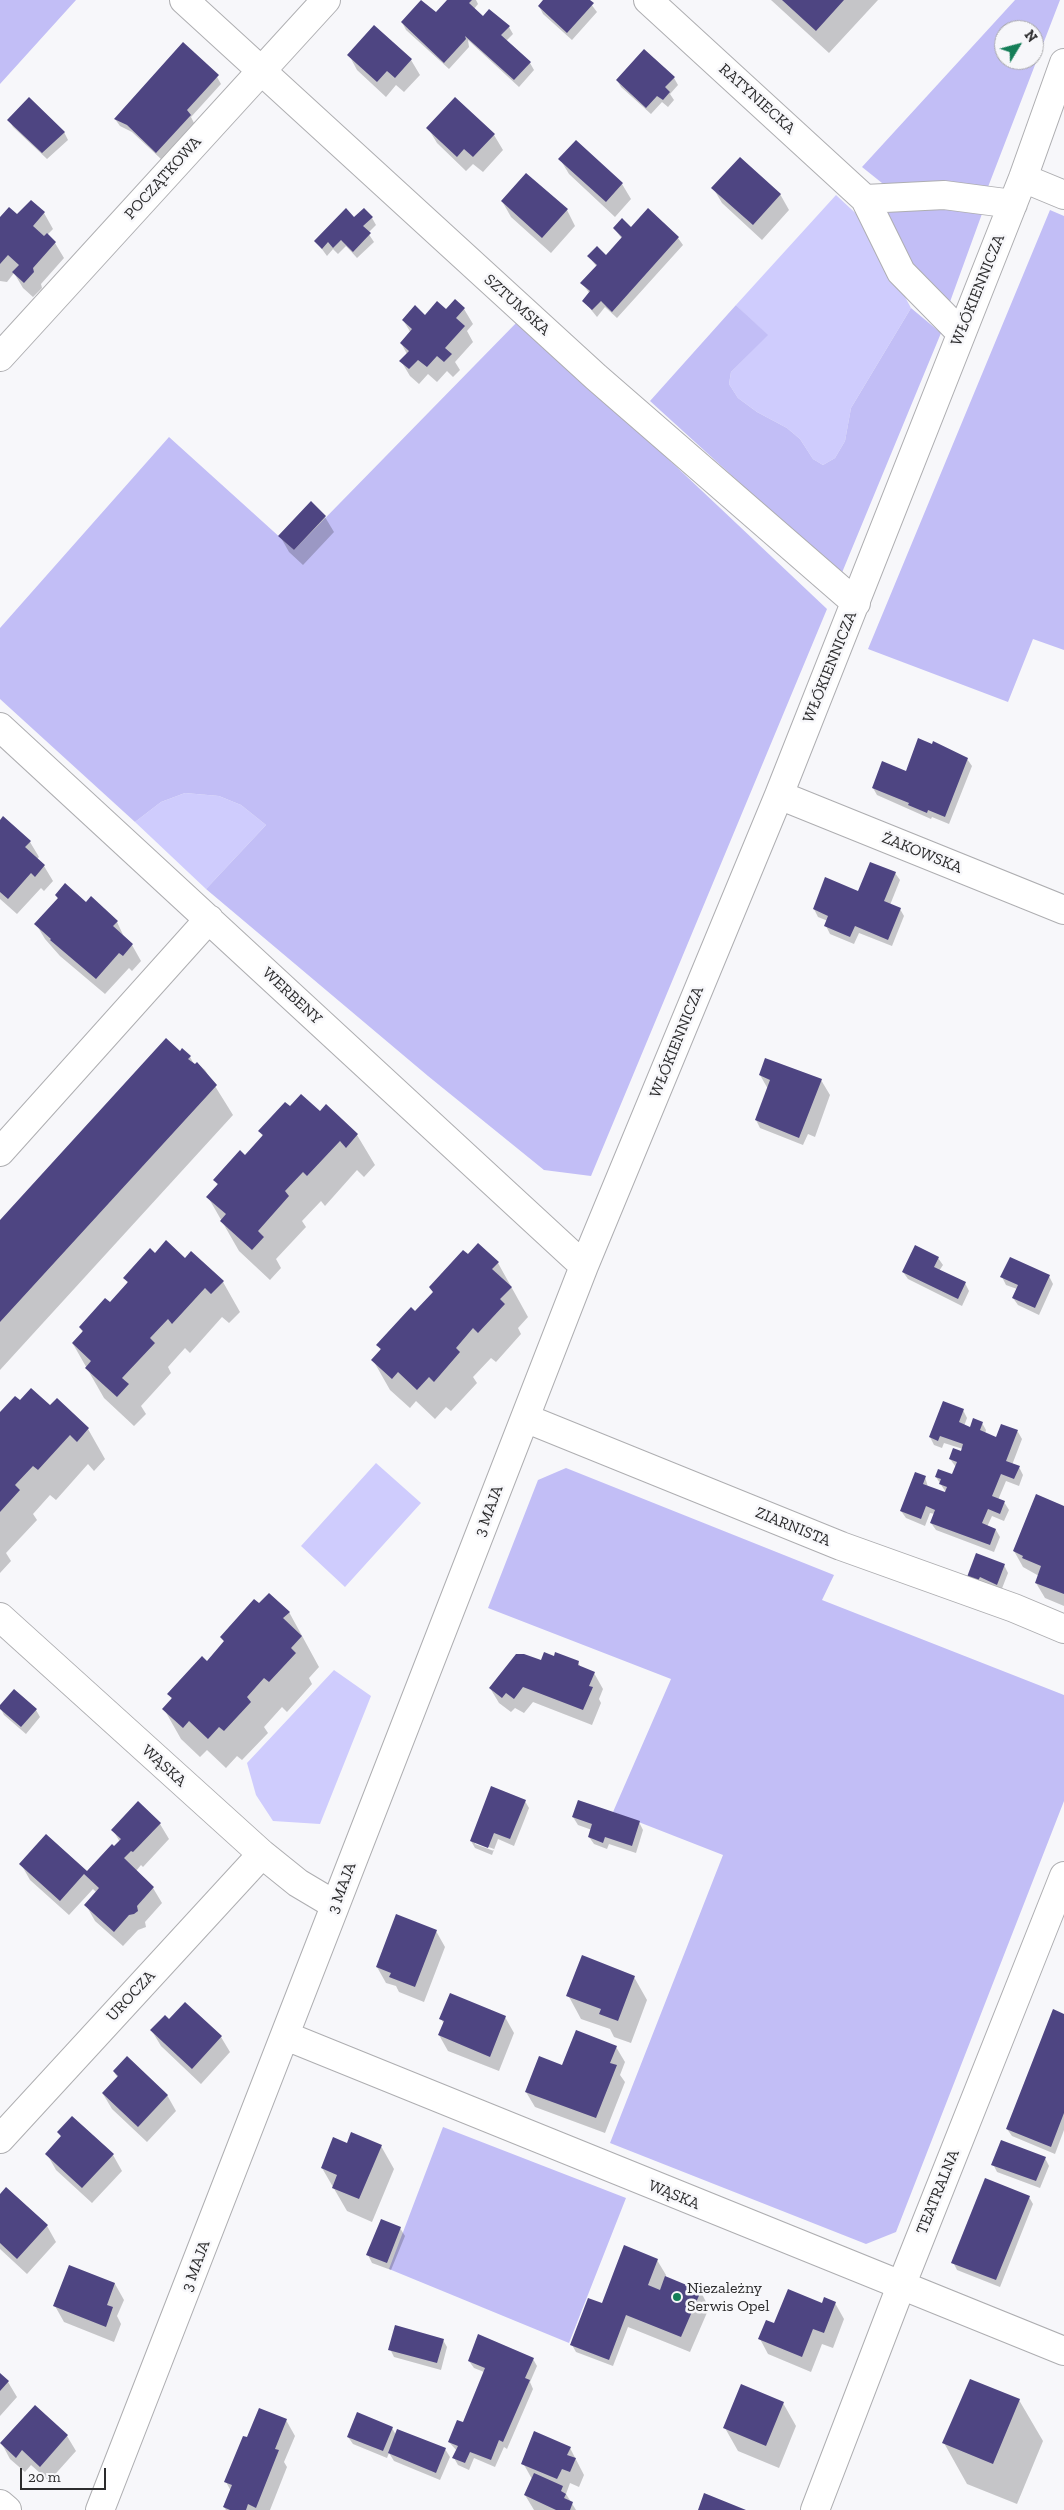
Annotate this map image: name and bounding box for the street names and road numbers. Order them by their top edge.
street label: RATYNIECKA [715,60,799,138]
street label: POCZĄTKOWA [121,132,205,224]
street label: WŁÓKIENNICZA [947,231,1009,349]
street label: SZTUMSKA [480,270,554,340]
street label: WŁÓKIENNICZA [799,608,861,726]
street label: ŻAKOWSKA [879,828,965,878]
street label: WERBENY [258,963,326,1029]
street label: WŁÓKIENNICZA [646,983,708,1101]
street label: 3 MAJA [471,1483,507,1539]
street label: ZIARNISTA [753,1503,833,1551]
street label: WĄSKA [138,1741,190,1791]
street label: 3 MAJA [324,1860,360,1916]
street label: UROCZA [103,1966,159,2026]
street label: TEATRALNA [912,2147,964,2237]
street label: WĄSKA [646,2176,702,2214]
street label: 3 MAJA [178,2238,214,2294]

